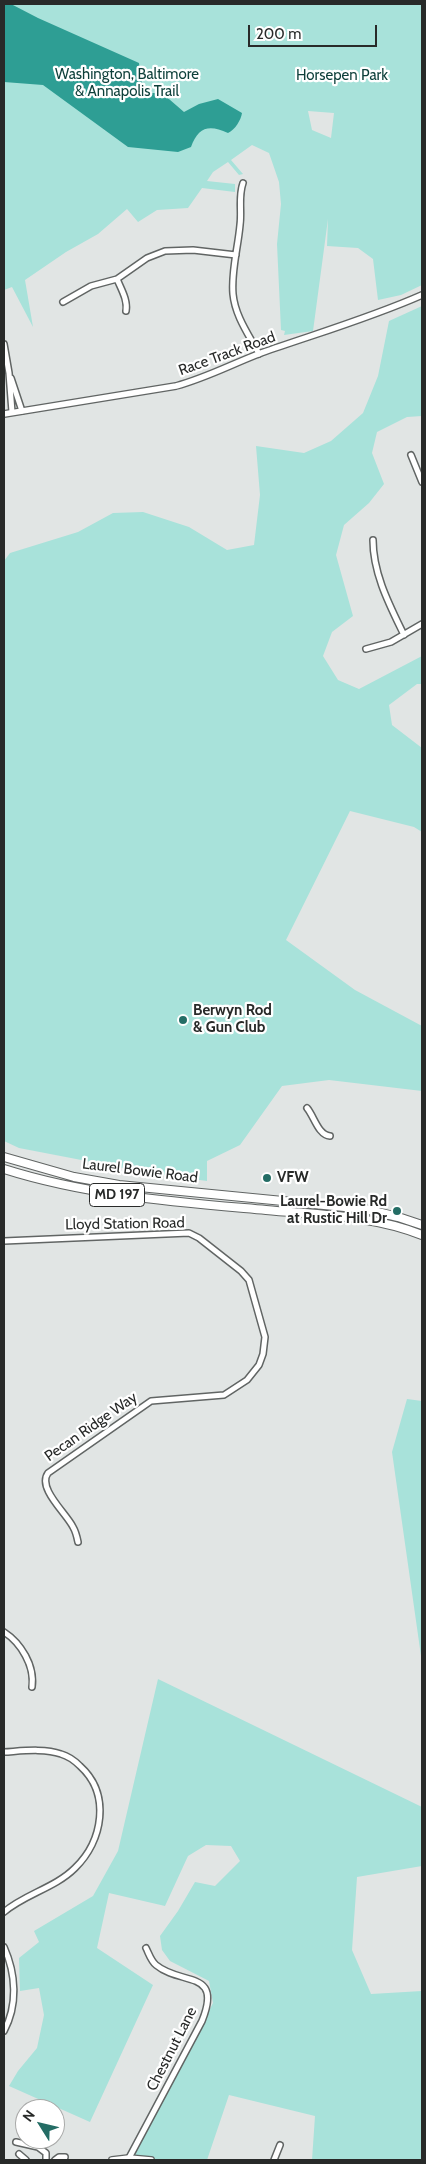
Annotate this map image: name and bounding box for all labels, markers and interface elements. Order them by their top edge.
scale bar [251,15,380,47]
text: 200 m [256,25,301,43]
park label: Washington, Baltimore & Annapolis Trail [55,66,199,101]
park label: Horsepen Park [296,67,388,85]
street label: Race Track Road [176,328,278,380]
place label: Berwyn Rod & Gun Club [193,1002,272,1037]
marker: Berwyn Rod & Gun Club [177,1014,189,1026]
street label: Laurel Bowie Road [81,1155,199,1187]
place label: VFW [277,1169,309,1187]
marker: VFW [261,1172,273,1184]
road number: MD 197 [90,1184,144,1206]
place label: Laurel-Bowie Rd at Rustic Hill Dr [280,1193,387,1228]
marker: Laurel-Bowie Rd at Rustic Hill Dr [391,1205,403,1217]
street label: Lloyd Station Road [65,1214,185,1234]
street label: Pecan Ridge Way [41,1388,141,1466]
street label: Chestnut Lane [143,2004,201,2094]
north arrow [15,2099,65,2149]
text: N [18,2106,39,2125]

